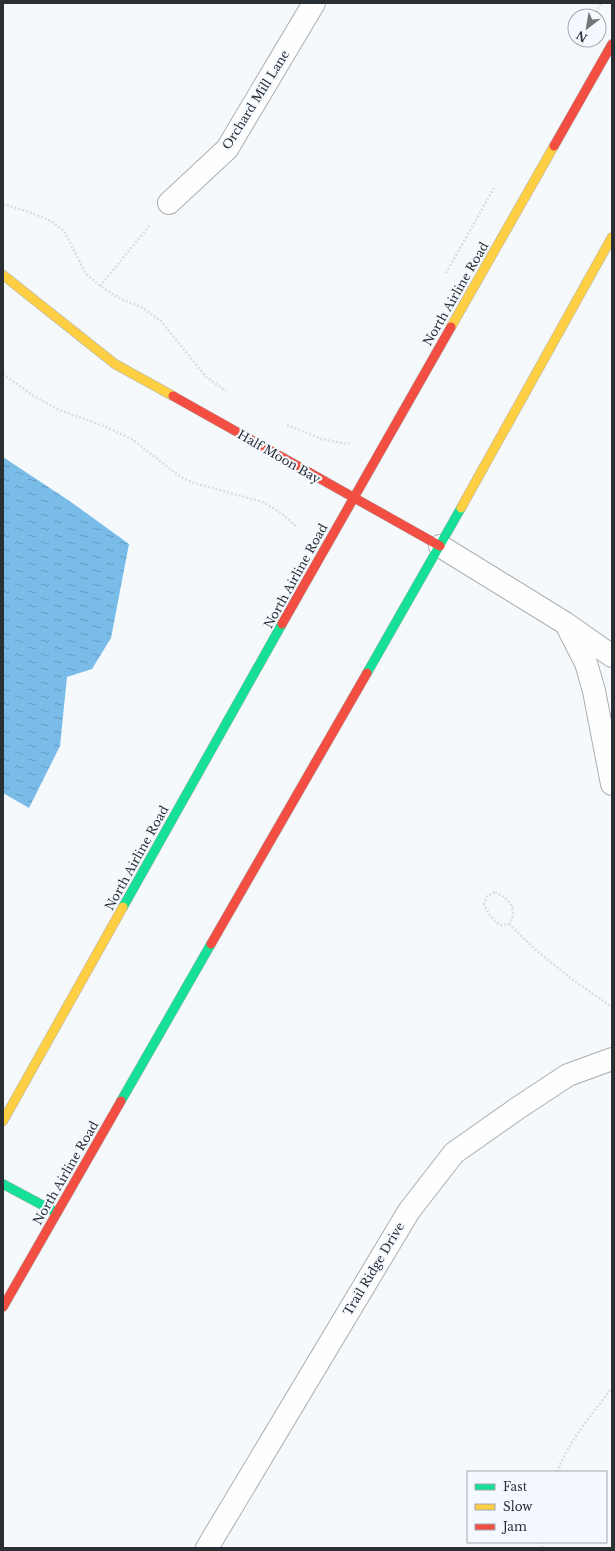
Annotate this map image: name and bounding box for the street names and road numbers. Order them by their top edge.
street label: Orchard Mill Lane [219,47,292,152]
street label: North Airline Road [420,239,491,348]
street label: Half Moon Bay [235,427,324,487]
street label: North Airline Road [261,521,331,631]
street label: North Airline Road [102,803,172,913]
street label: North Airline Road [30,1118,101,1227]
street label: Trail Ridge Drive [340,1219,407,1318]

